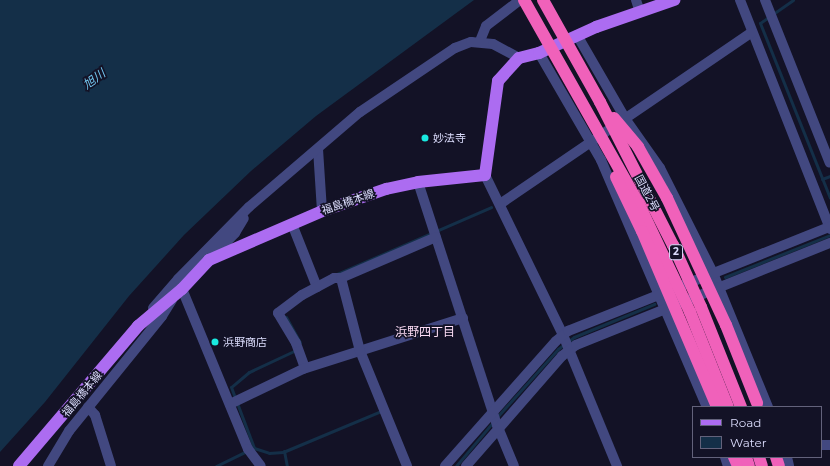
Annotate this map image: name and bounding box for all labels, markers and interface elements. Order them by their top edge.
water label: 旭川 [80,66,108,92]
place label: 妙法寺 [433,131,466,145]
marker: 妙法寺 [420,133,430,143]
street label: 国道2号 [632,173,662,213]
street label: 福島橋本線 [320,187,376,217]
road number: 2 [669,244,683,260]
district label: 浜野四丁目 [395,325,455,339]
place label: 浜野商店 [223,335,267,349]
marker: 浜野商店 [210,337,220,347]
street label: 福島橋本線 [59,369,105,419]
legend [692,406,822,458]
text: Road [730,415,761,430]
text: Water [730,435,766,450]

